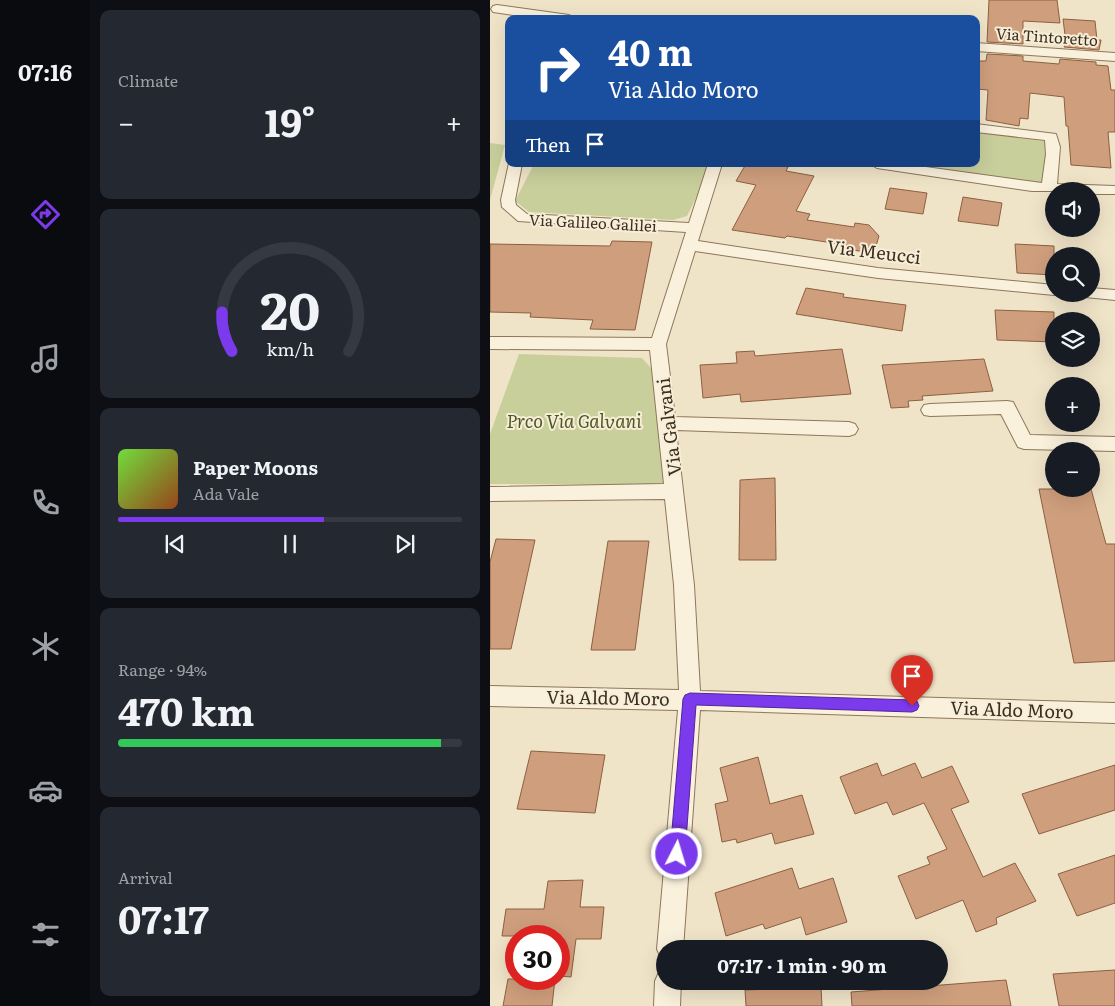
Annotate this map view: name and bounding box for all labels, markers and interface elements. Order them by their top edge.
street label: Via Tintoretto [995,21,1099,51]
text: 40 m [608,25,693,77]
icon: right [525,35,590,100]
text: 07:16 [18,55,72,88]
text: Climate [118,68,178,92]
text: Via Aldo Moro [608,72,759,105]
text: 19° [265,92,316,149]
text: − [118,100,134,142]
text: + [446,100,462,142]
text: Then [525,130,571,158]
icon: arrive [581,130,609,158]
map controls [1045,182,1100,497]
button: sound [1045,182,1100,237]
icon: directions [28,197,63,232]
street label: Via Galileo Galilei [529,207,657,237]
street label: Via Meucci [825,232,923,270]
button: search [1045,247,1100,302]
text: 20 [260,269,320,346]
button: layers [1045,312,1100,367]
text: km/h [266,335,314,362]
icon: music [28,341,63,376]
street label: Via Galvani [649,376,687,478]
button: + [1045,377,1100,432]
park label: Prco Via Galvani [506,407,642,434]
button: − [1045,442,1100,497]
text: Paper Moons [193,453,318,481]
text: Ada Vale [193,481,259,505]
icon: phone [28,485,63,520]
icon: previous [161,530,189,558]
icon: pause [276,530,304,558]
icon: next [391,530,419,558]
icon: climate [28,629,63,664]
pin [891,655,933,706]
text: Range · 94% [118,657,207,681]
icon: arrive [898,662,926,690]
text: 470 km [118,681,254,738]
street label: Via Aldo Moro [546,682,670,712]
street label: Via Aldo Moro [950,693,1074,725]
icon: car [28,773,63,808]
position arrow [650,827,702,879]
text: Arrival [118,865,173,889]
text: 07:17 [118,889,209,946]
icon: filters [28,917,63,952]
speed limit sign: 30 [505,925,570,990]
text: 07:17 · 1 min · 90 m [717,951,887,979]

